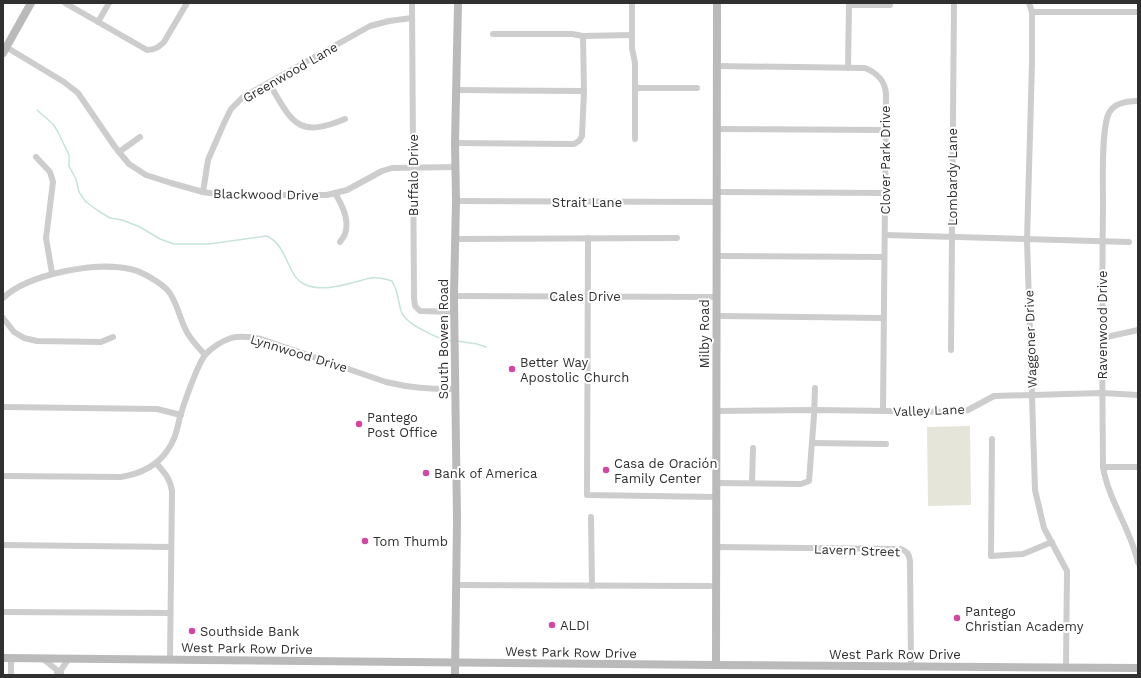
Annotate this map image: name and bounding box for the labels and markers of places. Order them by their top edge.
place label: Better Way Apostolic Church [520,355,629,385]
marker: Better Way Apostolic Church [507,364,517,374]
place label: Pantego Post Office [367,410,438,440]
marker: Pantego Post Office [354,419,364,429]
place label: Casa de Oración Family Center [614,456,717,486]
marker: Casa de Oración Family Center [601,465,611,475]
place label: Bank of America [434,466,538,481]
marker: Bank of America [421,468,431,478]
place label: Tom Thumb [373,534,448,549]
marker: Tom Thumb [360,536,370,546]
place label: Pantego Christian Academy [965,604,1084,634]
marker: Pantego Christian Academy [952,613,962,623]
place label: ALDI [560,618,590,633]
marker: ALDI [547,620,557,630]
place label: Southside Bank [200,624,300,639]
marker: Southside Bank [187,626,197,636]

